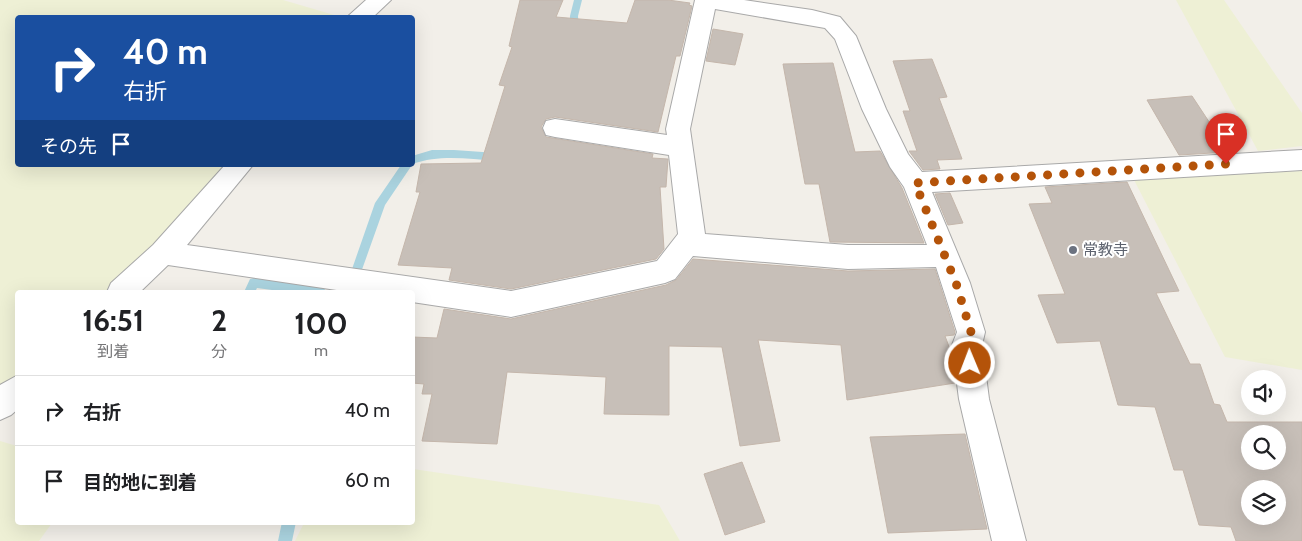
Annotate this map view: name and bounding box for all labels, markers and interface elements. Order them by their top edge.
text: 40 m [123,30,208,73]
icon: right [40,35,105,100]
text: 右折 [123,78,167,105]
pin [1205,113,1247,164]
icon: arrive [1212,120,1240,148]
icon: arrive [107,130,135,158]
text: その先 [40,135,97,158]
place label: 常教寺 [1083,241,1128,259]
marker: 常教寺 [1067,244,1079,256]
text: 16:51 [82,302,144,339]
text: 2 [211,302,227,339]
text: 100 [294,305,348,342]
position arrow [943,336,995,388]
text: m [314,341,328,360]
text: 到着 [97,342,129,361]
text: 分 [211,342,227,361]
map controls [1241,370,1286,525]
button: sound [1241,370,1286,415]
icon: right [40,397,68,425]
text: 40 m [345,399,390,422]
text: 右折 [83,401,121,424]
button: search [1241,425,1286,470]
icon: arrive [40,467,68,495]
text: 60 m [345,469,390,492]
text: 目的地に到着 [83,471,197,494]
button: layers [1241,480,1286,525]

